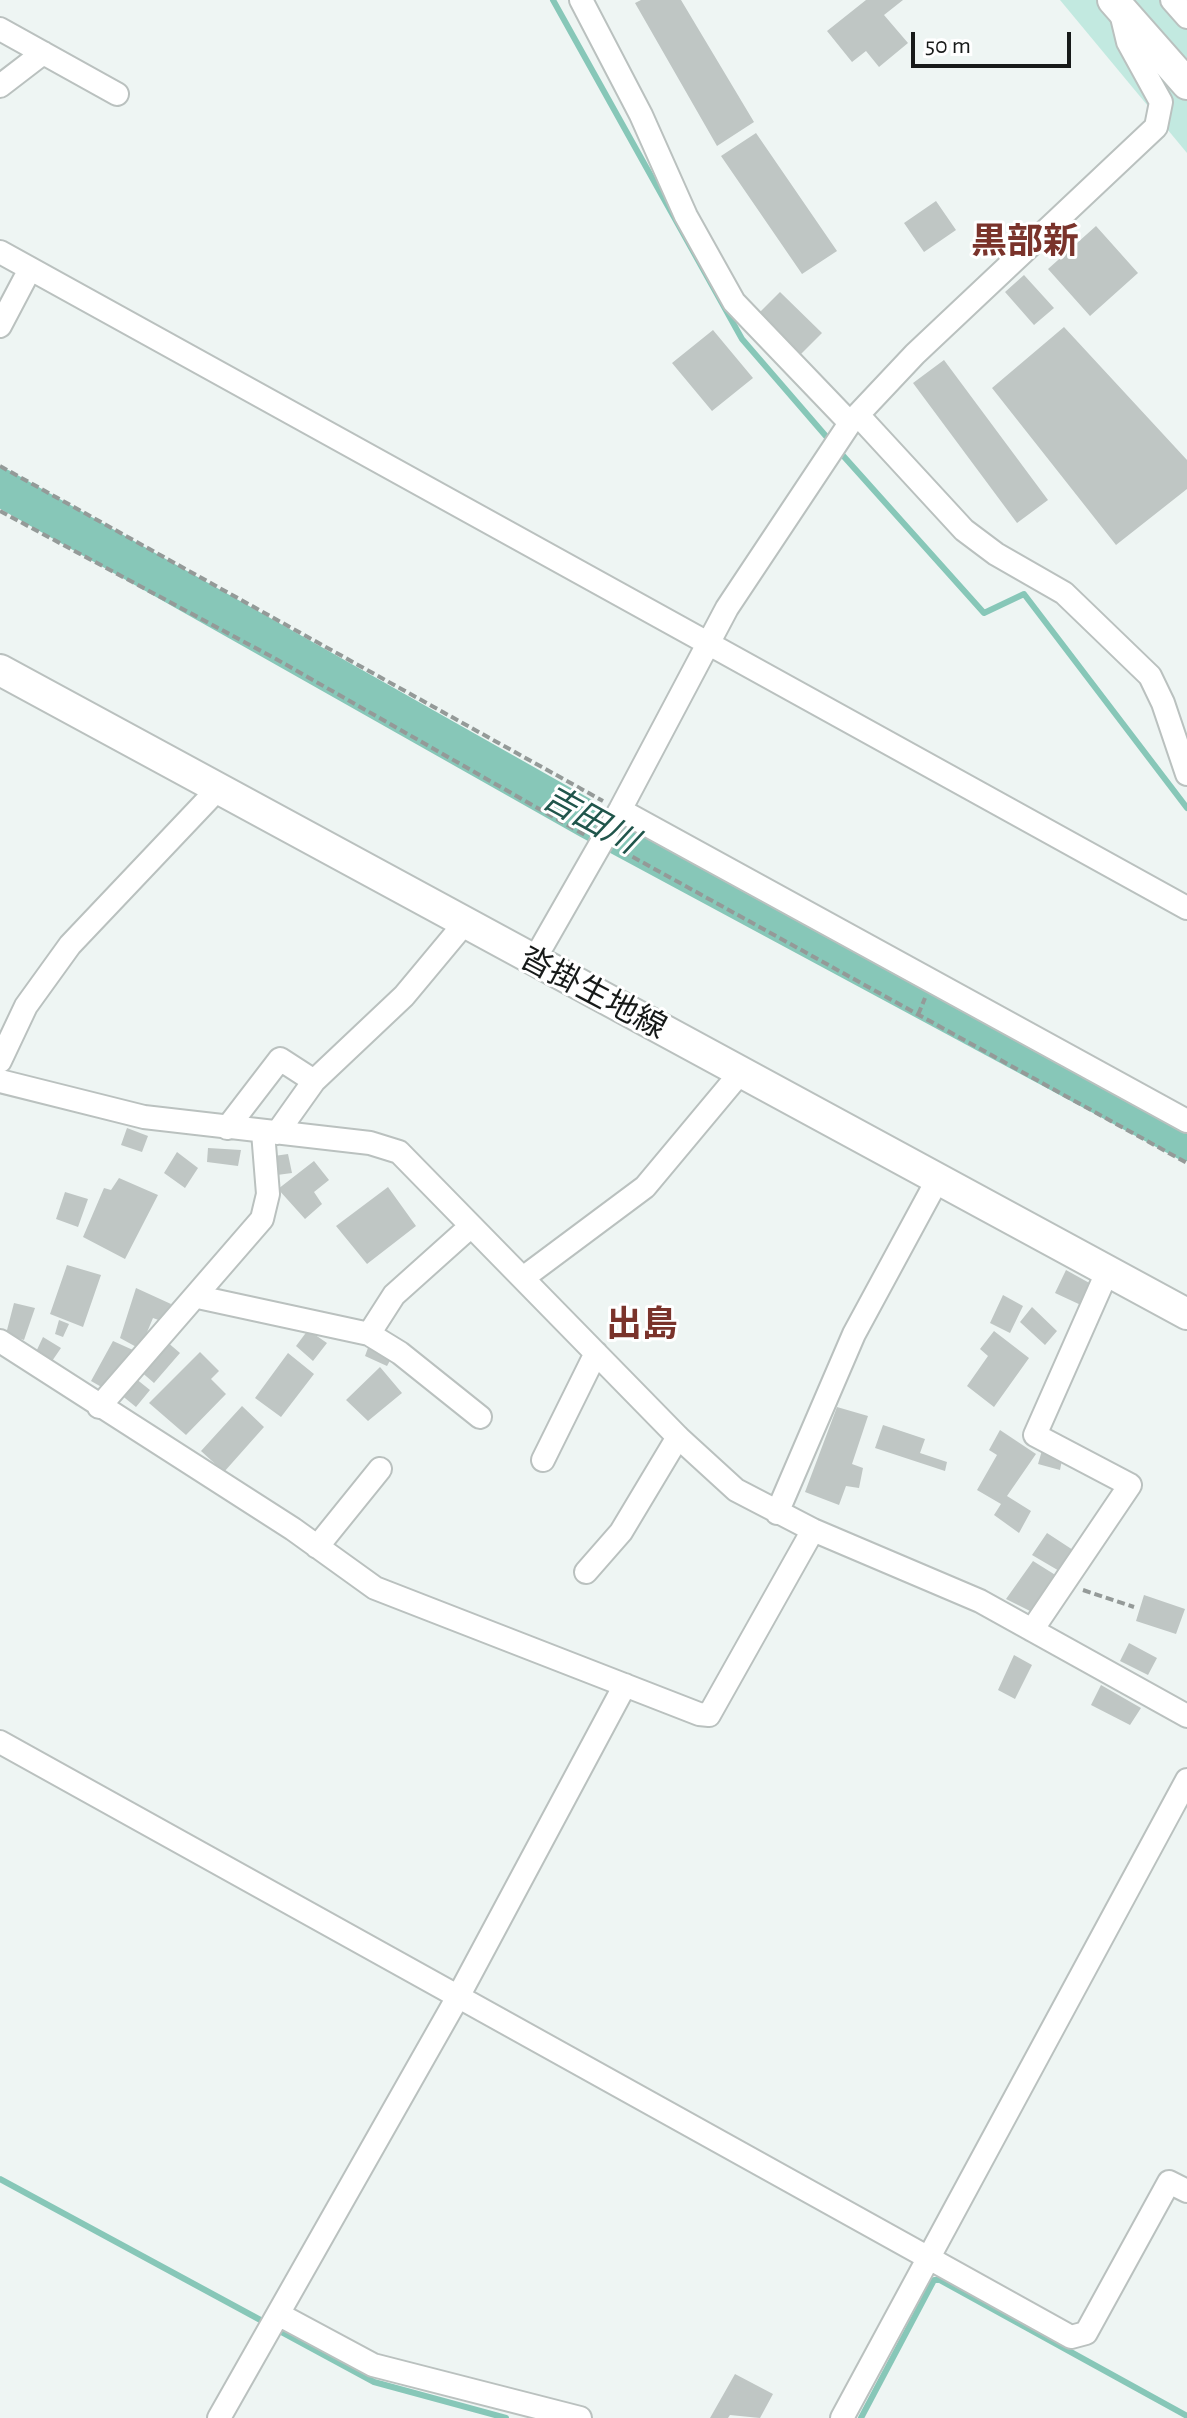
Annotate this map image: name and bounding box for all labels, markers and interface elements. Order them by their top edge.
scale bar [915,16,1075,66]
text: 50 m [925,34,971,58]
district label: 黒部新 [971,220,1079,264]
water label: 吉田川 [536,777,644,863]
street label: 沓掛生地線 [513,938,673,1048]
district label: 出島 [606,1303,678,1347]

